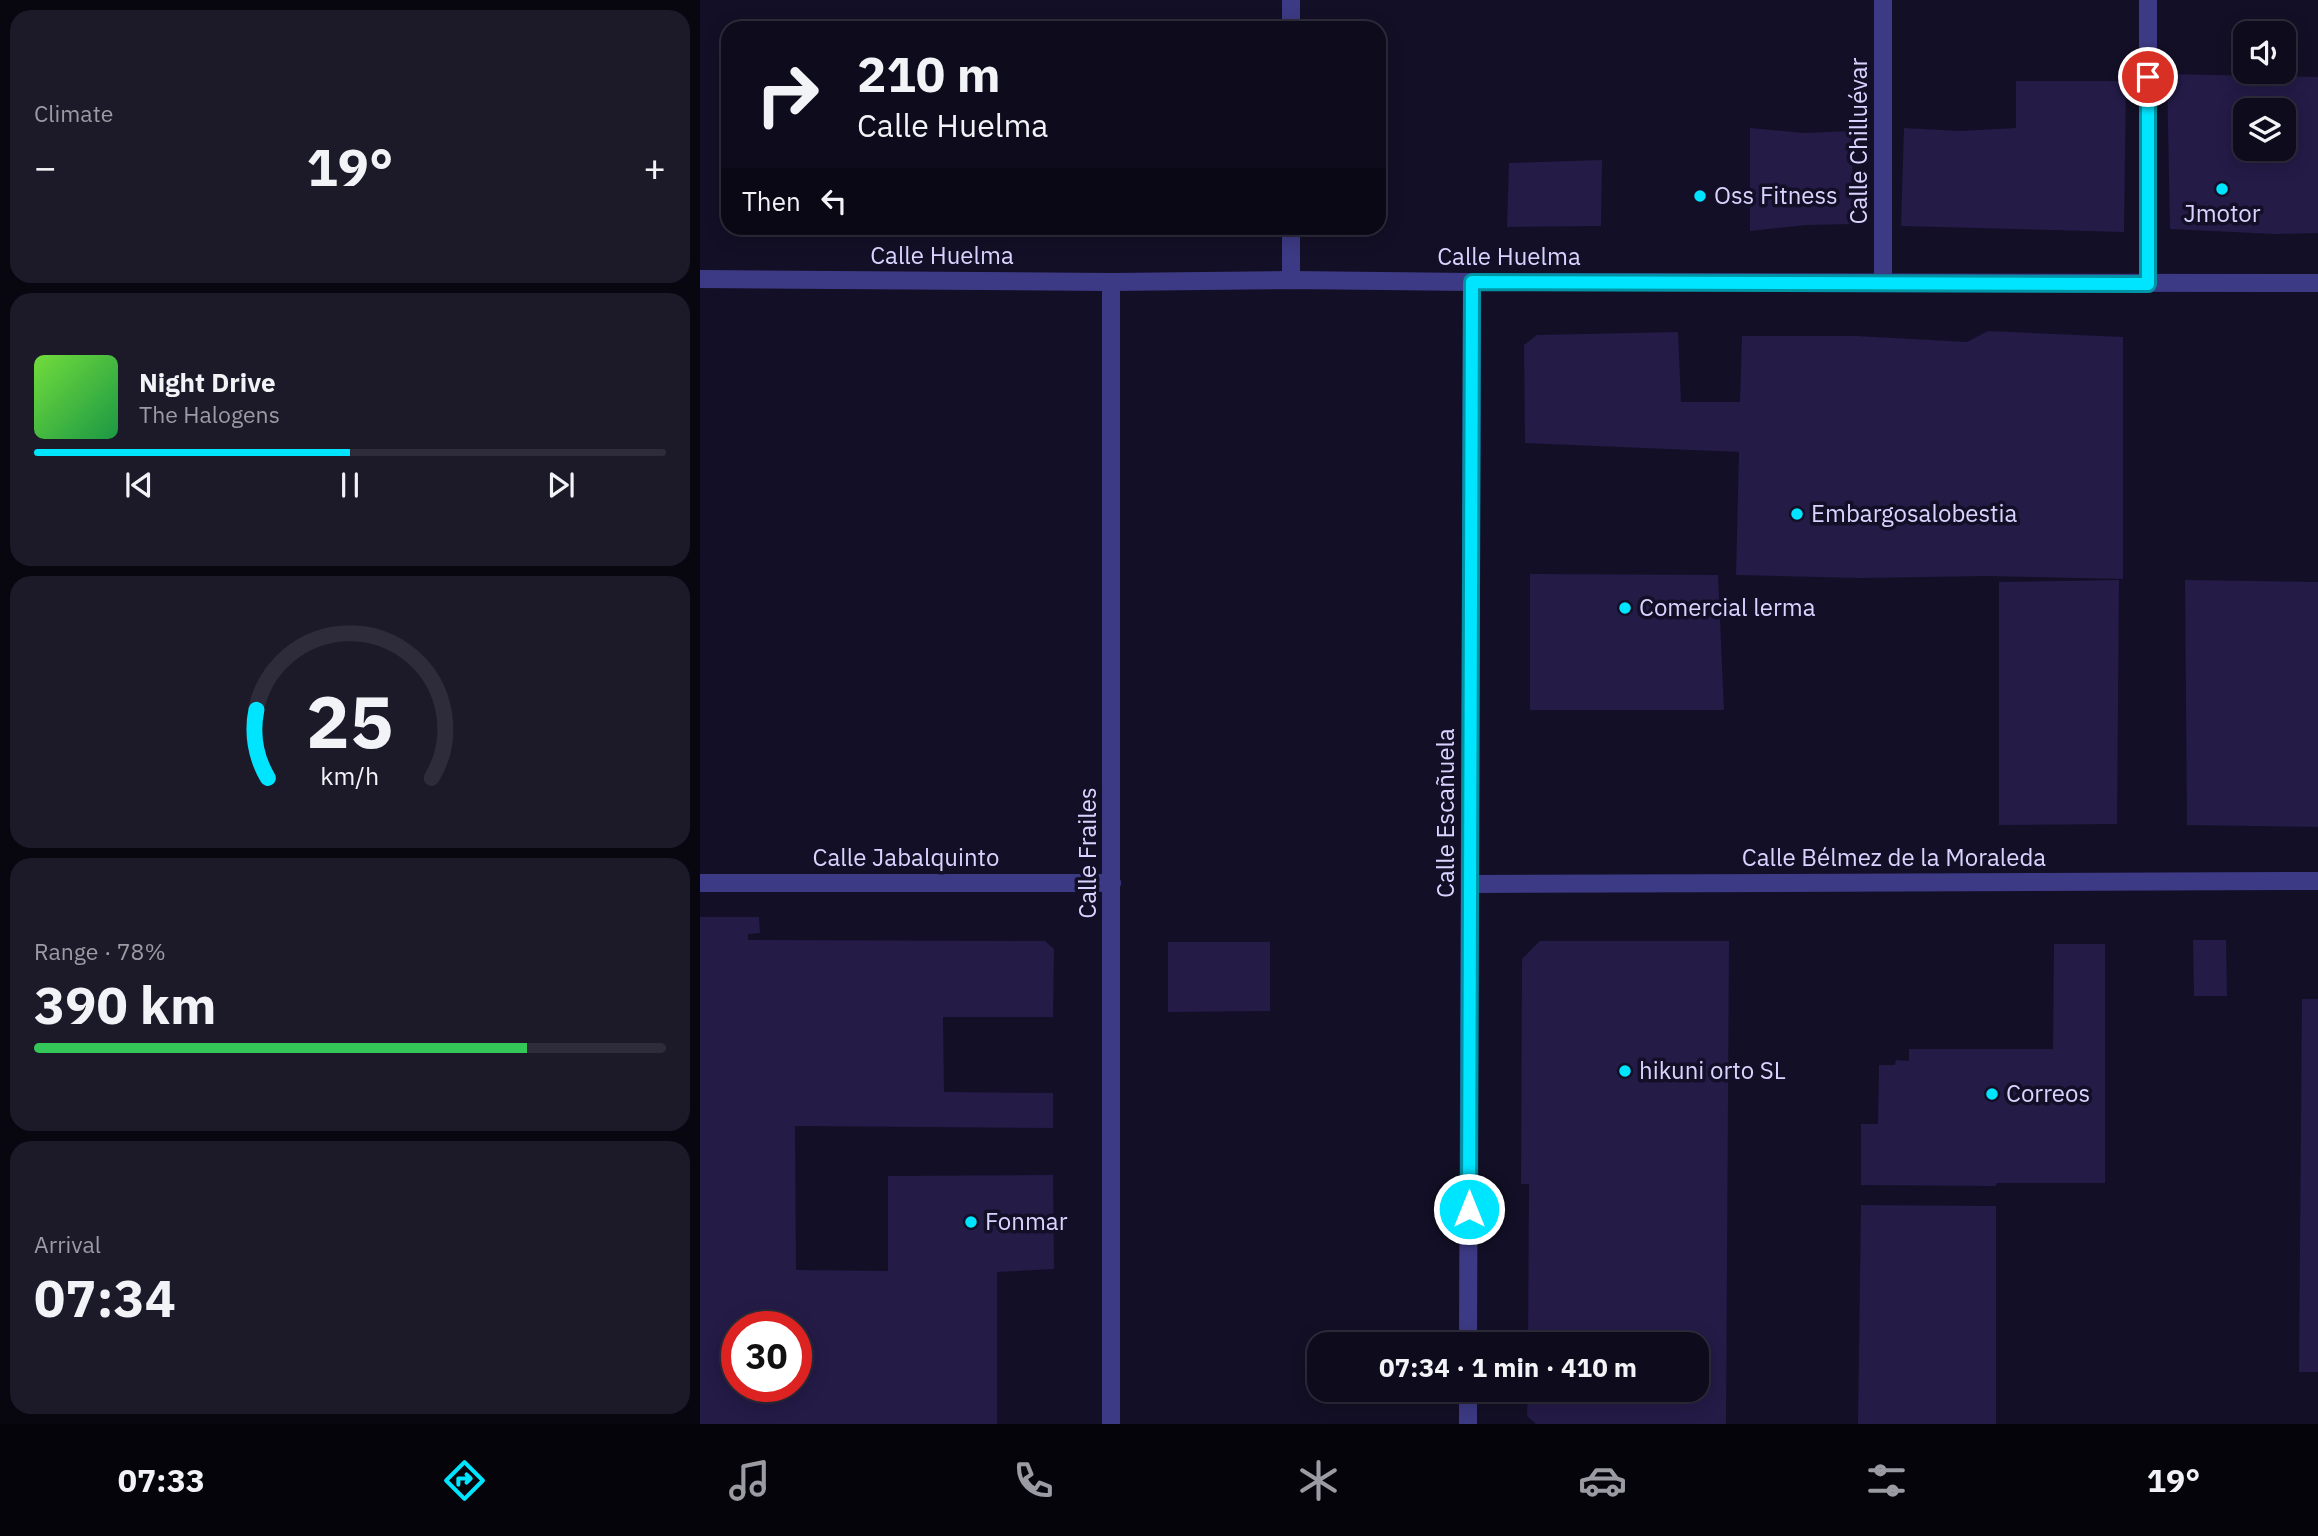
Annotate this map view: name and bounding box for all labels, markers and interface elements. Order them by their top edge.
map controls [2233,21,2296,161]
button: sound [2233,21,2296,84]
text: 210 m [857,42,1001,105]
pin [2118,47,2178,107]
icon: right [742,49,833,140]
street label: Calle Chilluévar [1842,57,1874,224]
icon: arrive [2129,58,2167,96]
text: Climate [34,98,113,128]
button: layers [2233,98,2296,161]
text: Calle Huelma [857,104,1048,146]
text: 19° [307,133,393,200]
text: − [34,142,57,191]
text: + [643,142,666,191]
place label: Oss Fitness [1714,179,1838,211]
marker: Jmotor [2214,181,2230,197]
icon: left [815,182,853,220]
text: Then [742,184,801,218]
marker: Oss Fitness [1692,188,1708,204]
place label: Jmotor [2183,197,2261,229]
street label: Calle Huelma [870,239,1014,271]
street label: Calle Huelma [1437,240,1581,272]
text: Night Drive [139,365,276,399]
text: The Halogens [139,399,280,429]
icon: previous [120,466,158,504]
icon: pause [331,466,369,504]
icon: next [542,466,580,504]
place label: Embargosalobestia [1811,497,2017,529]
marker: Embargosalobestia [1789,506,1805,522]
place label: Comercial lerma [1639,591,1816,623]
marker: Comercial lerma [1617,600,1633,616]
text: 25 [306,673,394,768]
street label: Calle Escañuela [1429,728,1461,898]
text: km/h [321,759,379,792]
street label: Calle Frailes [1071,787,1103,919]
street label: Calle Jabalquinto [813,841,999,873]
street label: Calle Bélmez de la Moraleda [1742,841,2046,873]
text: Range · 78% [34,936,166,966]
text: 390 km [34,971,216,1038]
place label: hikuni orto SL [1639,1054,1786,1086]
marker: hikuni orto SL [1617,1063,1633,1079]
place label: Correos [2006,1077,2090,1109]
marker: Correos [1984,1086,2000,1102]
position arrow [1432,1172,1506,1246]
place label: Fonmar [985,1205,1068,1237]
marker: Fonmar [963,1214,979,1230]
text: Arrival [34,1229,101,1259]
text: 07:34 [34,1264,176,1331]
speed limit sign: 30 [721,1311,812,1402]
text: 07:34 · 1 min · 410 m [1379,1350,1637,1384]
icon: directions [440,1456,489,1505]
icon: music [725,1456,774,1505]
icon: phone [1009,1456,1058,1505]
icon: climate [1294,1456,1343,1505]
icon: car [1578,1456,1627,1505]
icon: filters [1862,1456,1911,1505]
text: 07:33 [118,1459,205,1501]
text: 19° [2147,1459,2200,1501]

